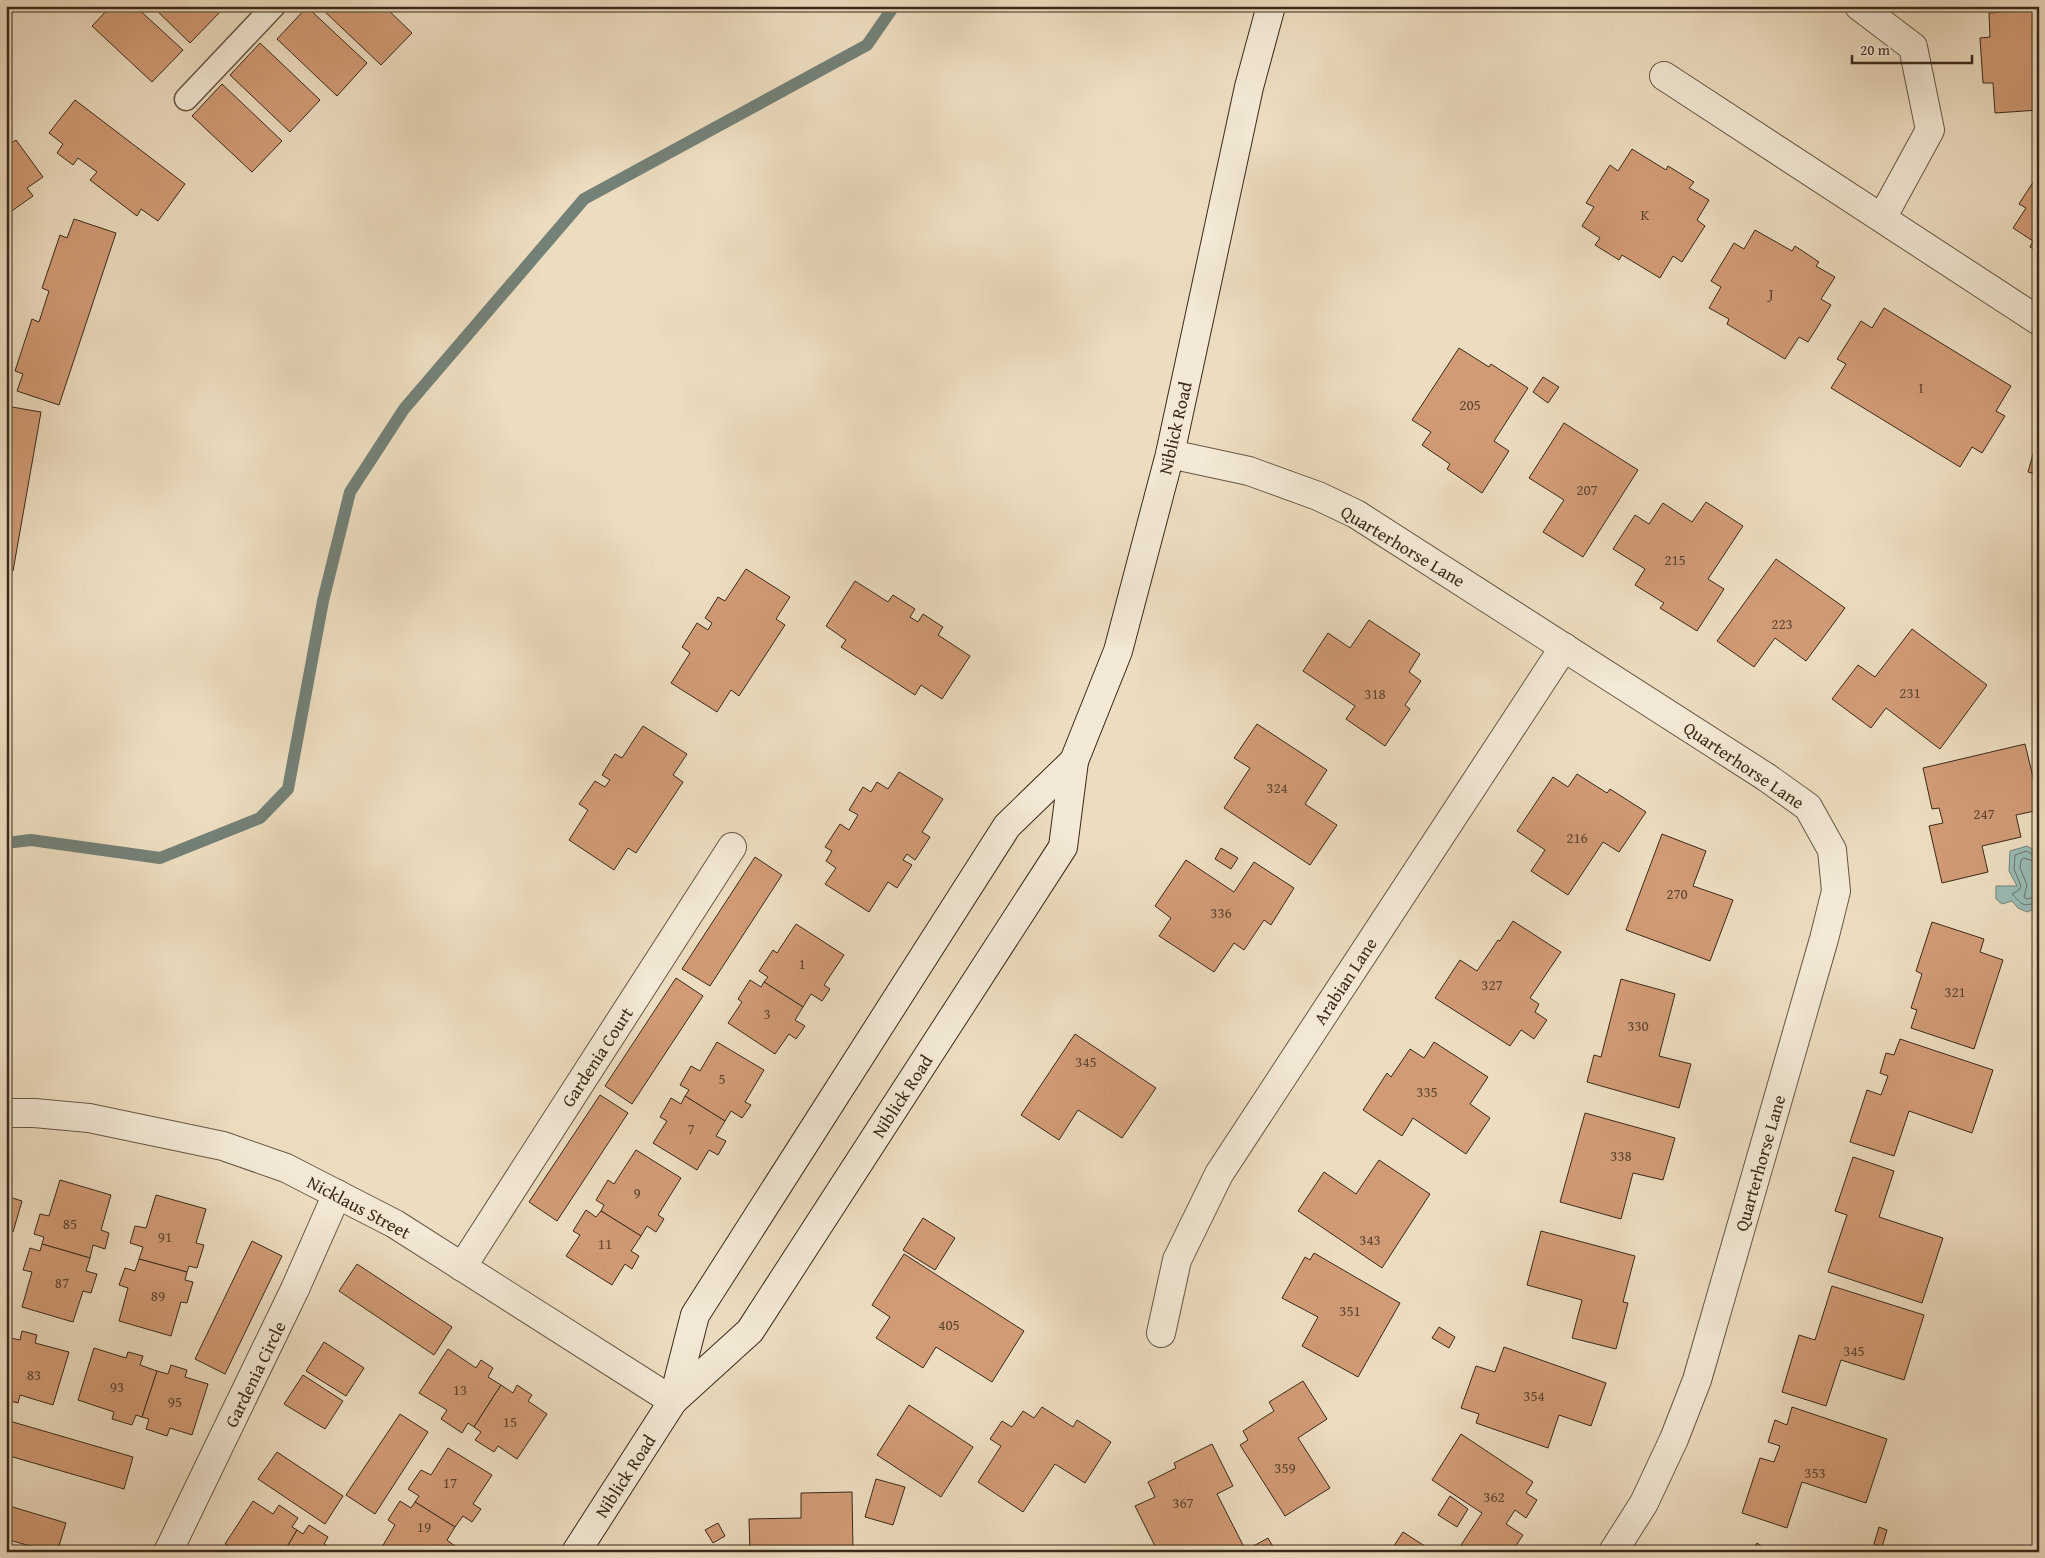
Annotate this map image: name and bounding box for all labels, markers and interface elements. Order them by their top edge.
scale bar [1852,32,1972,64]
text: 20 m [1860,39,1891,60]
house number: K [1641,204,1650,225]
house number: J [1767,283,1774,304]
house number: I [1919,377,1923,398]
street label: Niblick Road [1151,378,1199,477]
house number: 205 [1459,394,1481,415]
house number: 207 [1576,479,1598,500]
street label: Quarterhorse Lane [1336,498,1470,594]
house number: 215 [1664,549,1686,570]
house number: 223 [1771,613,1793,634]
house number: 231 [1899,682,1921,703]
house number: 318 [1364,683,1386,704]
street label: Quarterhorse Lane [1678,714,1810,816]
house number: 324 [1266,777,1288,798]
house number: 247 [1973,803,1995,824]
house number: 216 [1566,827,1588,848]
house number: 270 [1666,883,1688,904]
house number: 336 [1210,902,1232,923]
street label: Arabian Lane [1307,932,1383,1030]
house number: 1 [798,953,806,974]
house number: 327 [1481,974,1503,995]
house number: 321 [1944,981,1966,1002]
street label: Gardenia Court [554,1001,640,1112]
house number: 3 [763,1003,771,1024]
house number: 330 [1627,1015,1649,1036]
street label: Niblick Road [865,1049,939,1143]
house number: 345 [1075,1051,1097,1072]
house number: 5 [718,1068,726,1089]
house number: 335 [1416,1081,1438,1102]
street label: Quarterhorse Lane [1728,1092,1792,1234]
house number: 7 [687,1118,695,1139]
house number: 338 [1610,1145,1632,1166]
street label: Nicklaus Street [302,1168,416,1246]
house number: 9 [633,1182,641,1203]
house number: 85 [63,1213,77,1234]
house number: 91 [158,1226,172,1247]
house number: 343 [1359,1229,1381,1250]
house number: 11 [598,1233,612,1254]
house number: 87 [55,1272,69,1293]
house number: 89 [151,1285,165,1306]
house number: 351 [1339,1300,1361,1321]
house number: 405 [938,1314,960,1335]
street label: Gardenia Circle [218,1316,292,1432]
house number: 345 [1843,1340,1865,1361]
house number: 83 [27,1364,41,1385]
house number: 93 [110,1376,124,1397]
house number: 13 [453,1379,467,1400]
house number: 354 [1523,1385,1545,1406]
house number: 95 [168,1391,182,1412]
house number: 15 [503,1411,517,1432]
street label: Niblick Road [588,1429,662,1523]
house number: 359 [1274,1457,1296,1478]
house number: 353 [1804,1462,1826,1483]
house number: 17 [443,1472,457,1493]
house number: 362 [1483,1486,1505,1507]
house number: 367 [1172,1492,1194,1513]
house number: 19 [417,1516,431,1537]

